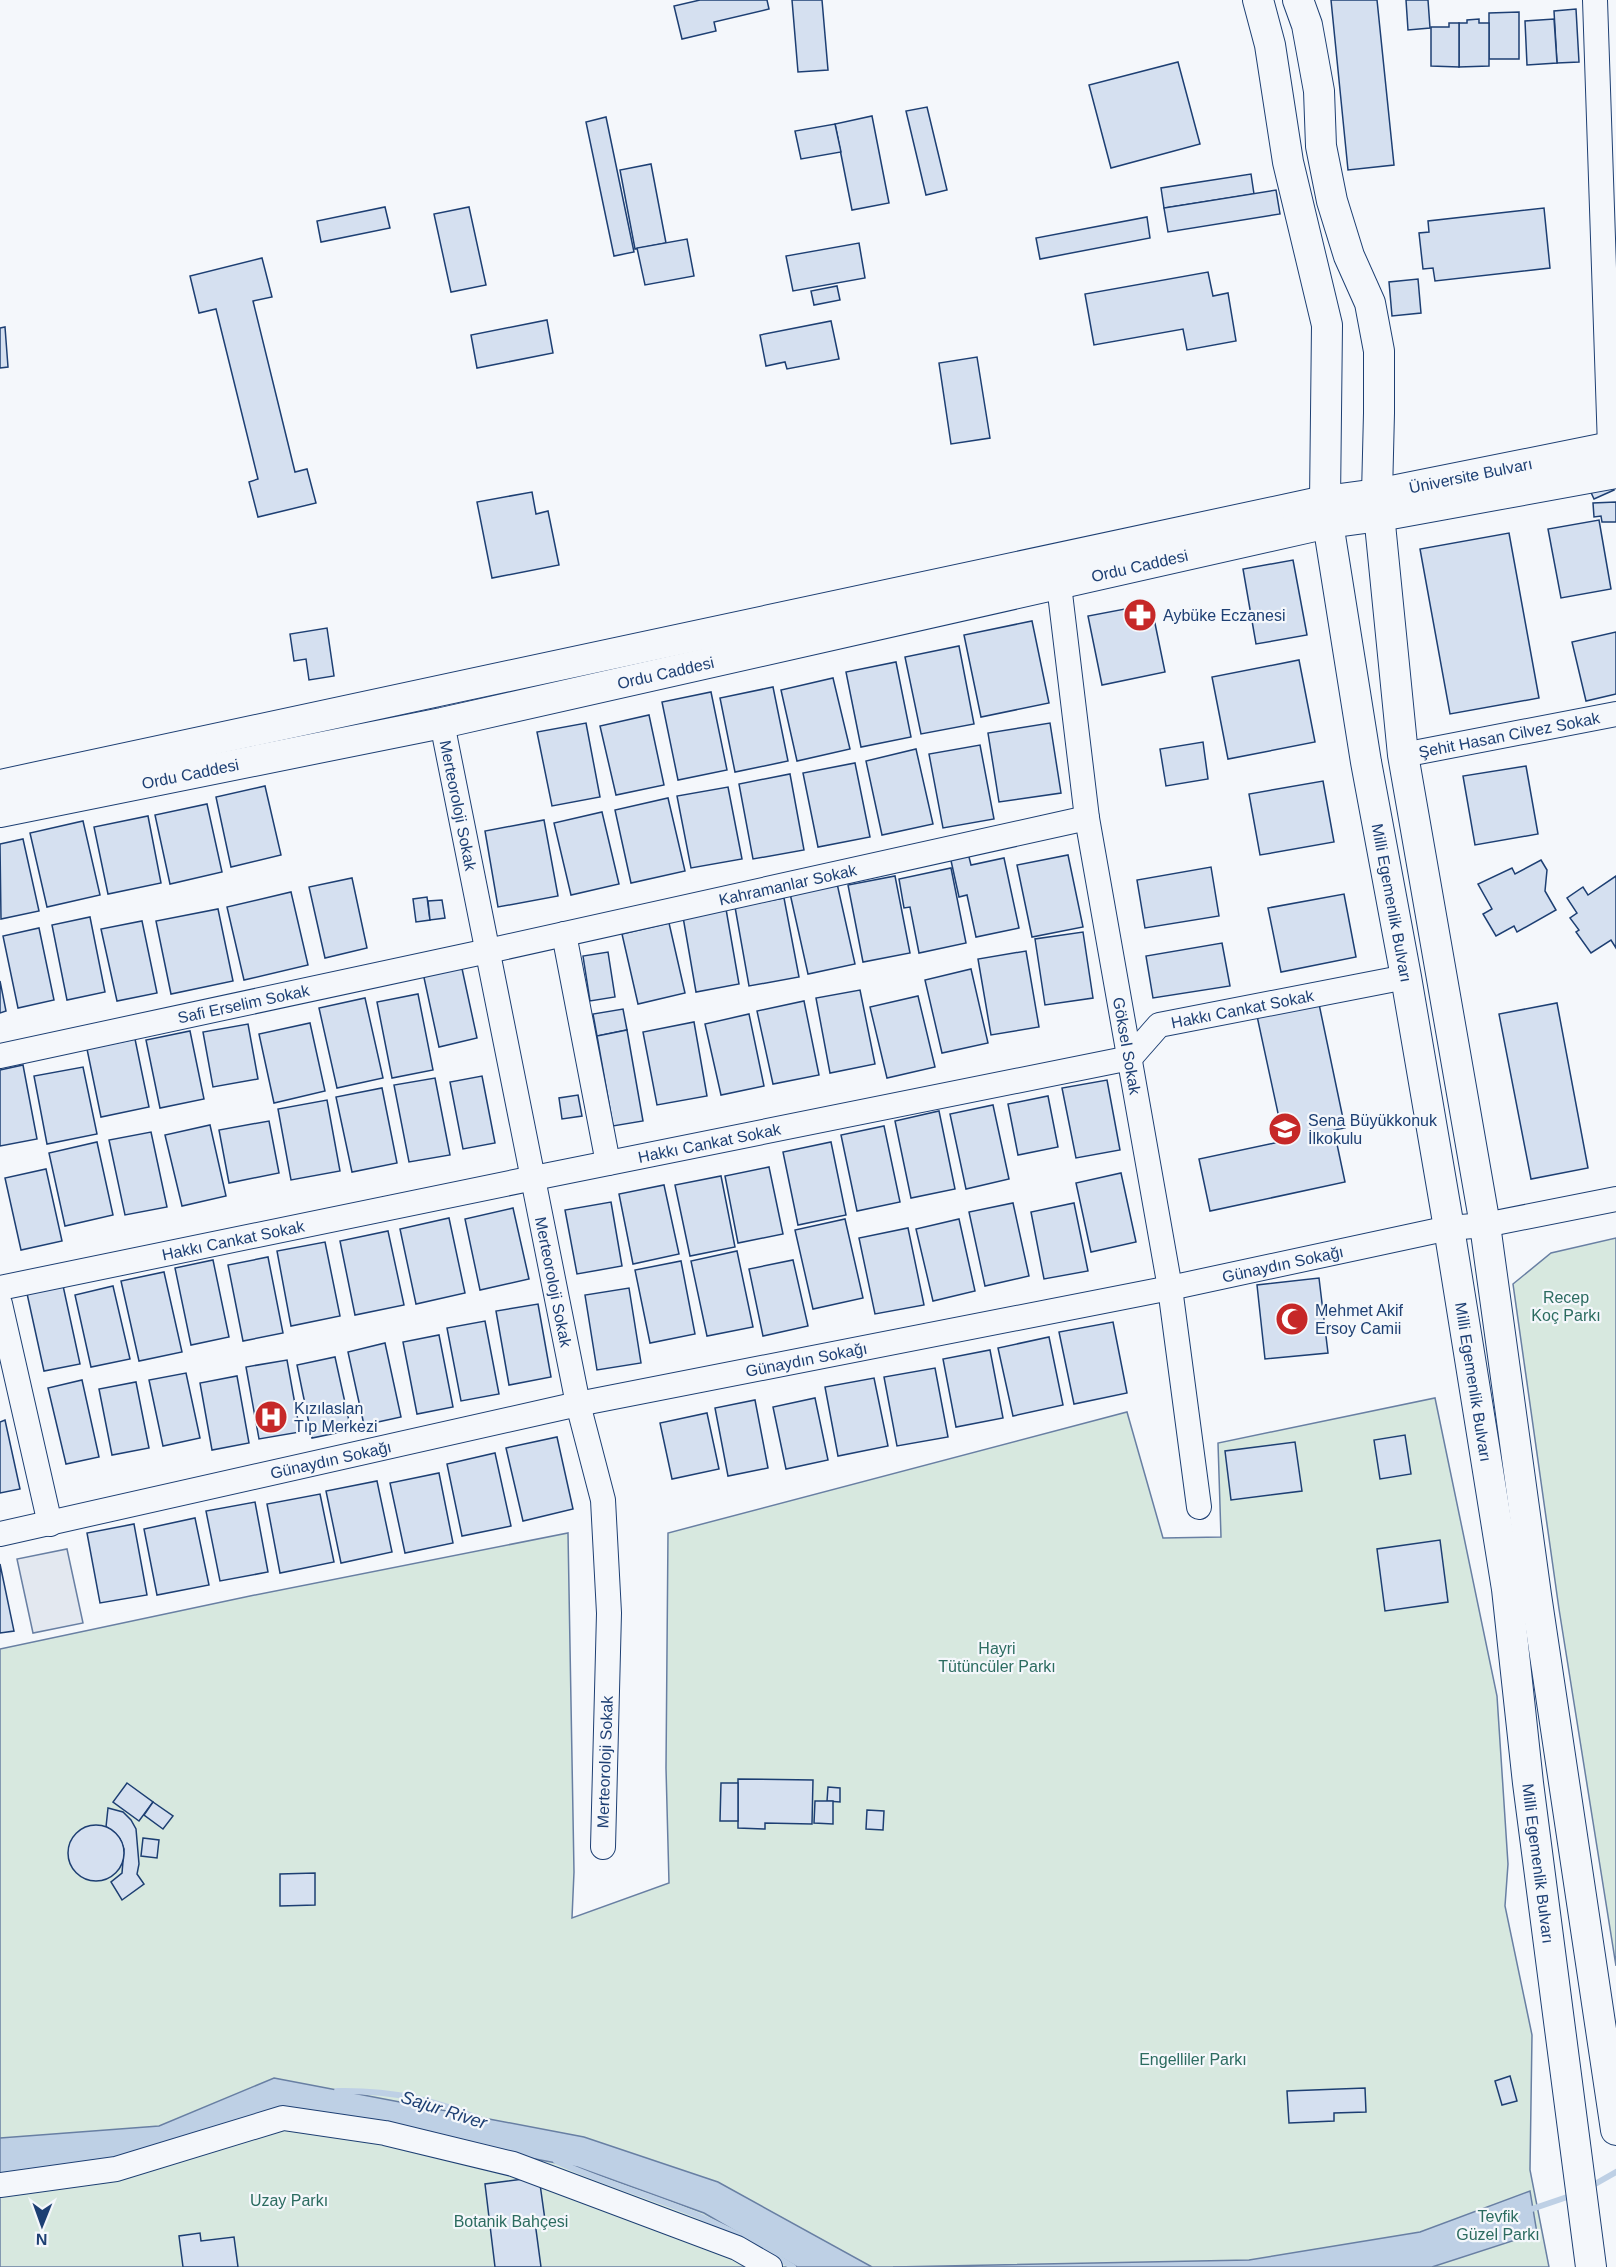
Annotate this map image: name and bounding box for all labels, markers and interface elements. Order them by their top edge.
street label: Üniversite Bulvarı [1407,455,1534,496]
street label: Ordu Caddesi [1090,546,1190,585]
pharmacy icon: Aybüke Eczanesi [1122,597,1158,633]
place label: Aybüke Eczanesi [1163,607,1285,624]
street label: Ordu Caddesi [615,653,716,692]
street label: Şehit Hasan Cilvez Sokak [1417,709,1602,760]
street label: Merteoroloji Sokak [437,739,480,873]
street label: Ordu Caddesi [140,756,240,792]
street label: Milli Egemenlik Bulvarı [1369,822,1415,983]
street label: Kahramanlar Sokak [717,861,859,908]
street label: Safi Erselim Sokak [176,981,312,1026]
street label: Hakkı Cankat Sokak [1170,986,1316,1031]
street label: Göksel Sokak [1110,996,1144,1097]
school or university icon: Sena Büyükkonuk İlkokulu [1267,1111,1303,1147]
place label: Sena Büyükkonuk İlkokulu [1308,1112,1438,1147]
street label: Hakkı Cankat Sokak [636,1120,783,1165]
street label: Merteoroloji Sokak [532,1215,575,1350]
street label: Hakkı Cankat Sokak [160,1217,307,1263]
street label: Günaydın Sokağı [1220,1242,1345,1285]
park label: Recep Koç Parkı [1531,1289,1601,1324]
mosque icon: Mehmet Akif Ersoy Camii [1274,1301,1310,1337]
street label: Milli Egemenlik Bulvarı [1453,1301,1495,1463]
place label: Mehmet Akif Ersoy Camii [1315,1302,1404,1337]
street label: Günaydın Sokağı [744,1339,869,1380]
hospital icon: Kızılaslan Tıp Merkezi [253,1399,289,1435]
place label: Kızılaslan Tıp Merkezi [294,1400,378,1435]
street label: Günaydın Sokağı [269,1438,393,1481]
park label: Hayri Tütüncüler Parkı [938,1640,1056,1675]
street label: Merteoroloji Sokak [594,1694,616,1829]
street label: Milli Egemenlik Bulvarı [1520,1782,1557,1944]
park label: Engelliler Parkı [1139,2051,1247,2068]
water label: Sajur River [399,2087,490,2134]
park label: Uzay Parkı [250,2192,328,2209]
north arrow [12,2195,72,2255]
park label: Tevfik Güzel Parkı [1456,2208,1540,2243]
park label: Botanik Bahçesi [454,2213,568,2230]
text: N [36,2231,48,2248]

